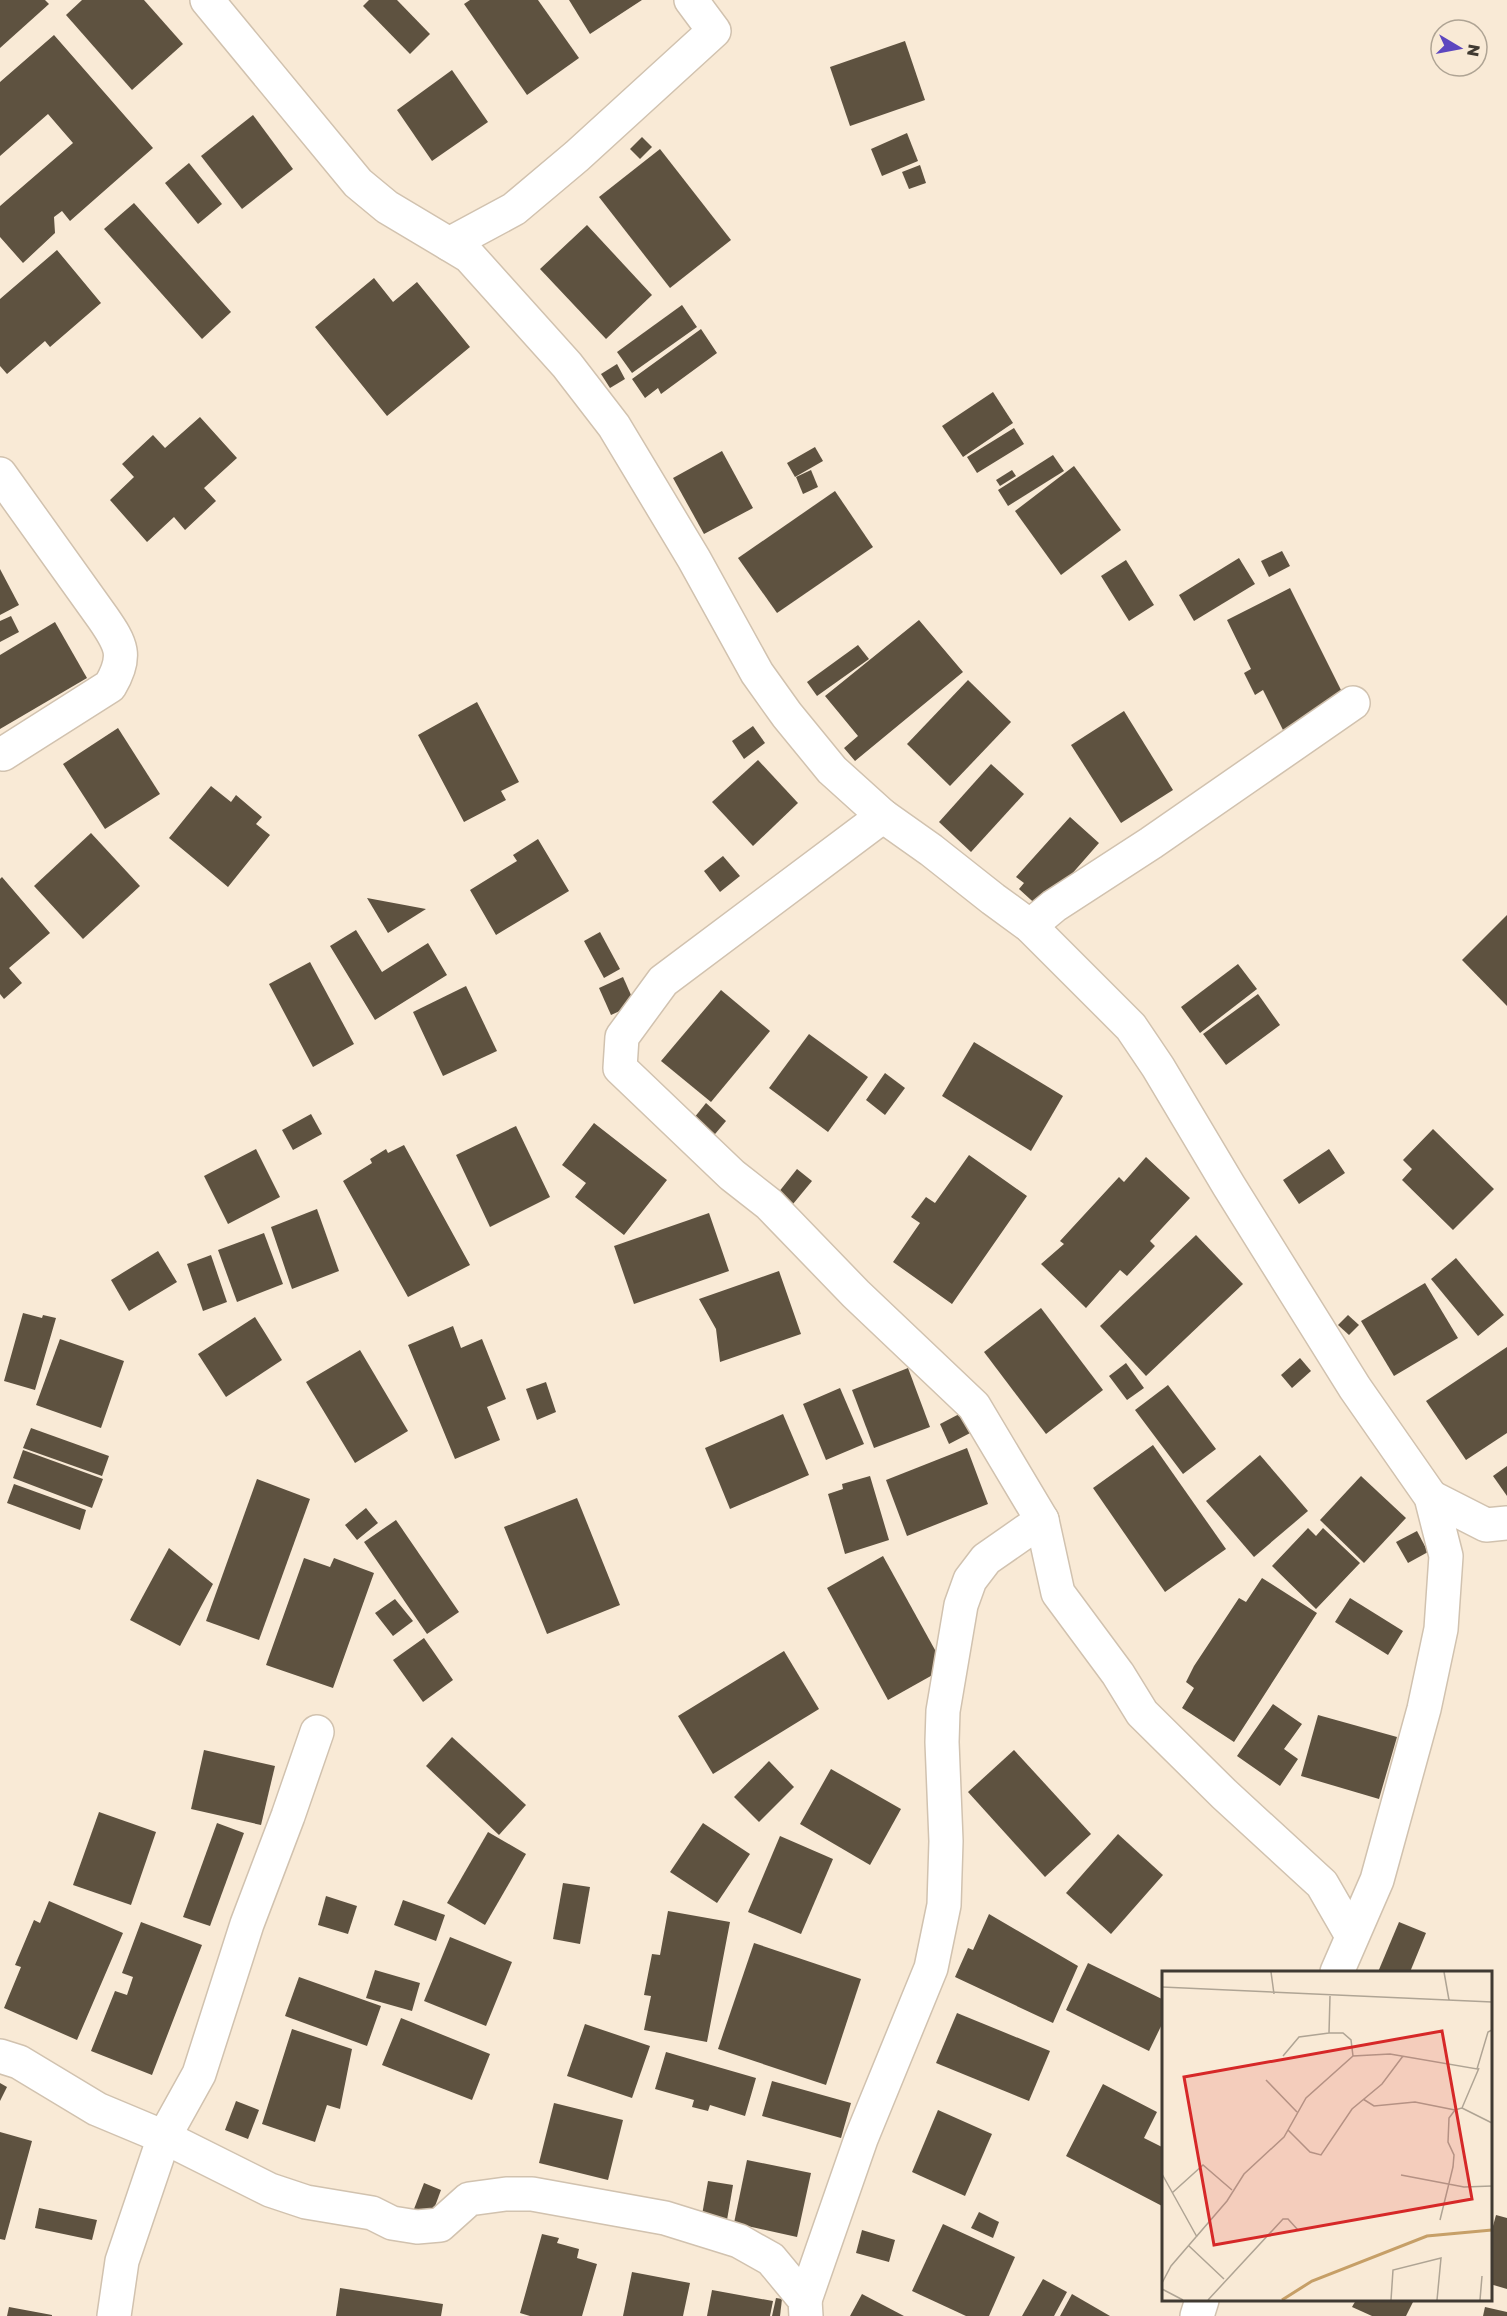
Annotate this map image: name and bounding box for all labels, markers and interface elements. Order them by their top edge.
north arrow [1429,18,1489,78]
text: N [1463,43,1485,58]
inset map [1162,1971,1492,2301]

